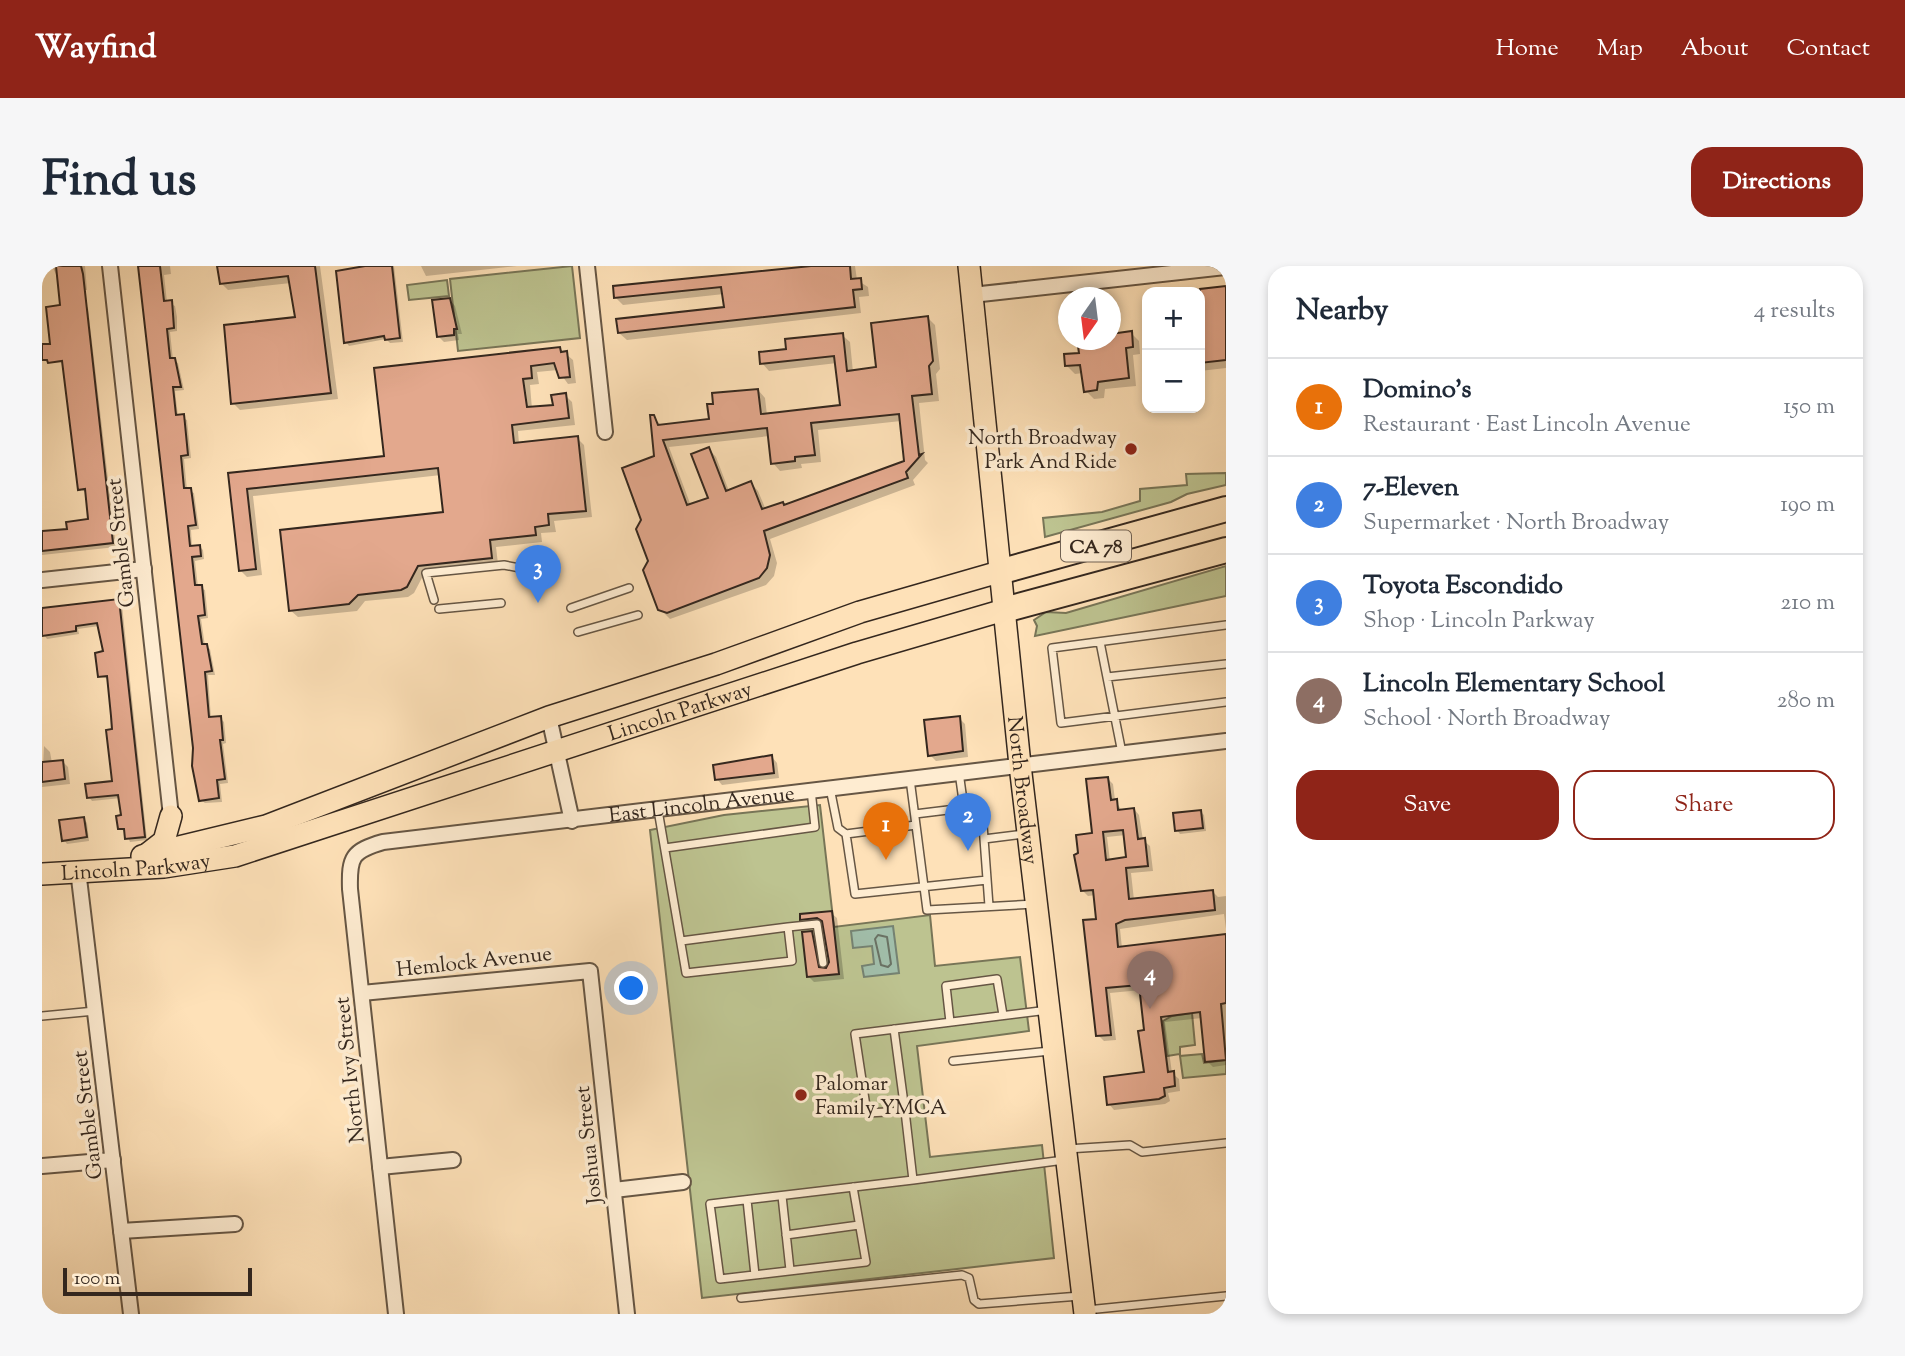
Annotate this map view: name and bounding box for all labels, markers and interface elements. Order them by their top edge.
text: Wayfind [35,25,157,73]
text: Home [1496,32,1559,66]
text: Map [1597,32,1643,66]
text: About [1681,32,1748,66]
text: Contact [1786,32,1870,66]
text: Find us [42,147,196,217]
button: Directions [1691,147,1863,217]
north arrow [1058,287,1121,350]
map controls [1142,287,1205,413]
button: + [1142,287,1205,350]
text: Nearby [1296,290,1388,333]
text: 4 results [1754,295,1835,328]
button: − [1142,350,1205,413]
text: Domino's [1363,372,1472,409]
text: 1 [1315,391,1323,424]
text: 150 m [1783,391,1835,424]
text: Restaurant · East Lincoln Avenue [1363,409,1691,442]
place label: North Broadway Park And Ride [968,424,1118,478]
marker: North Broadway Park And Ride [1123,441,1139,457]
text: 7-Eleven [1363,470,1459,507]
street label: Gamble Street [100,477,144,609]
text: 2 [1314,489,1324,522]
text: 190 m [1780,489,1835,522]
text: Supermarket · North Broadway [1363,507,1669,540]
road number: CA 78 [1061,530,1131,562]
pin: 3 [515,545,561,603]
text: Toyota Escondido [1363,568,1563,605]
text: 3 [1314,587,1324,620]
text: 210 m [1781,587,1835,620]
text: Shop · Lincoln Parkway [1363,605,1595,638]
text: Lincoln Elementary School [1363,666,1665,703]
street label: Lincoln Parkway [605,675,757,750]
text: 4 [1313,685,1325,718]
text: 280 m [1777,685,1835,718]
text: School · North Broadway [1363,703,1611,736]
street label: North Broadway [998,715,1045,867]
button: Save [1296,770,1559,840]
button: Share [1573,770,1835,840]
street label: East Lincoln Avenue [607,780,796,832]
pin: 2 [945,793,991,851]
pin: 1 [863,802,909,860]
street label: Lincoln Parkway [60,847,213,890]
street label: Hemlock Avenue [395,940,554,986]
pin: 4 [1127,951,1173,1009]
your location [614,971,648,1005]
street label: North Ivy Street [328,995,374,1144]
street label: Gamble Street [66,1049,112,1181]
place label: Palomar Family YMCA [815,1070,947,1124]
street label: Joshua Street [569,1084,611,1206]
marker: Palomar Family YMCA [793,1087,809,1103]
scale bar [63,1265,252,1297]
text: 100 m [74,1266,120,1293]

